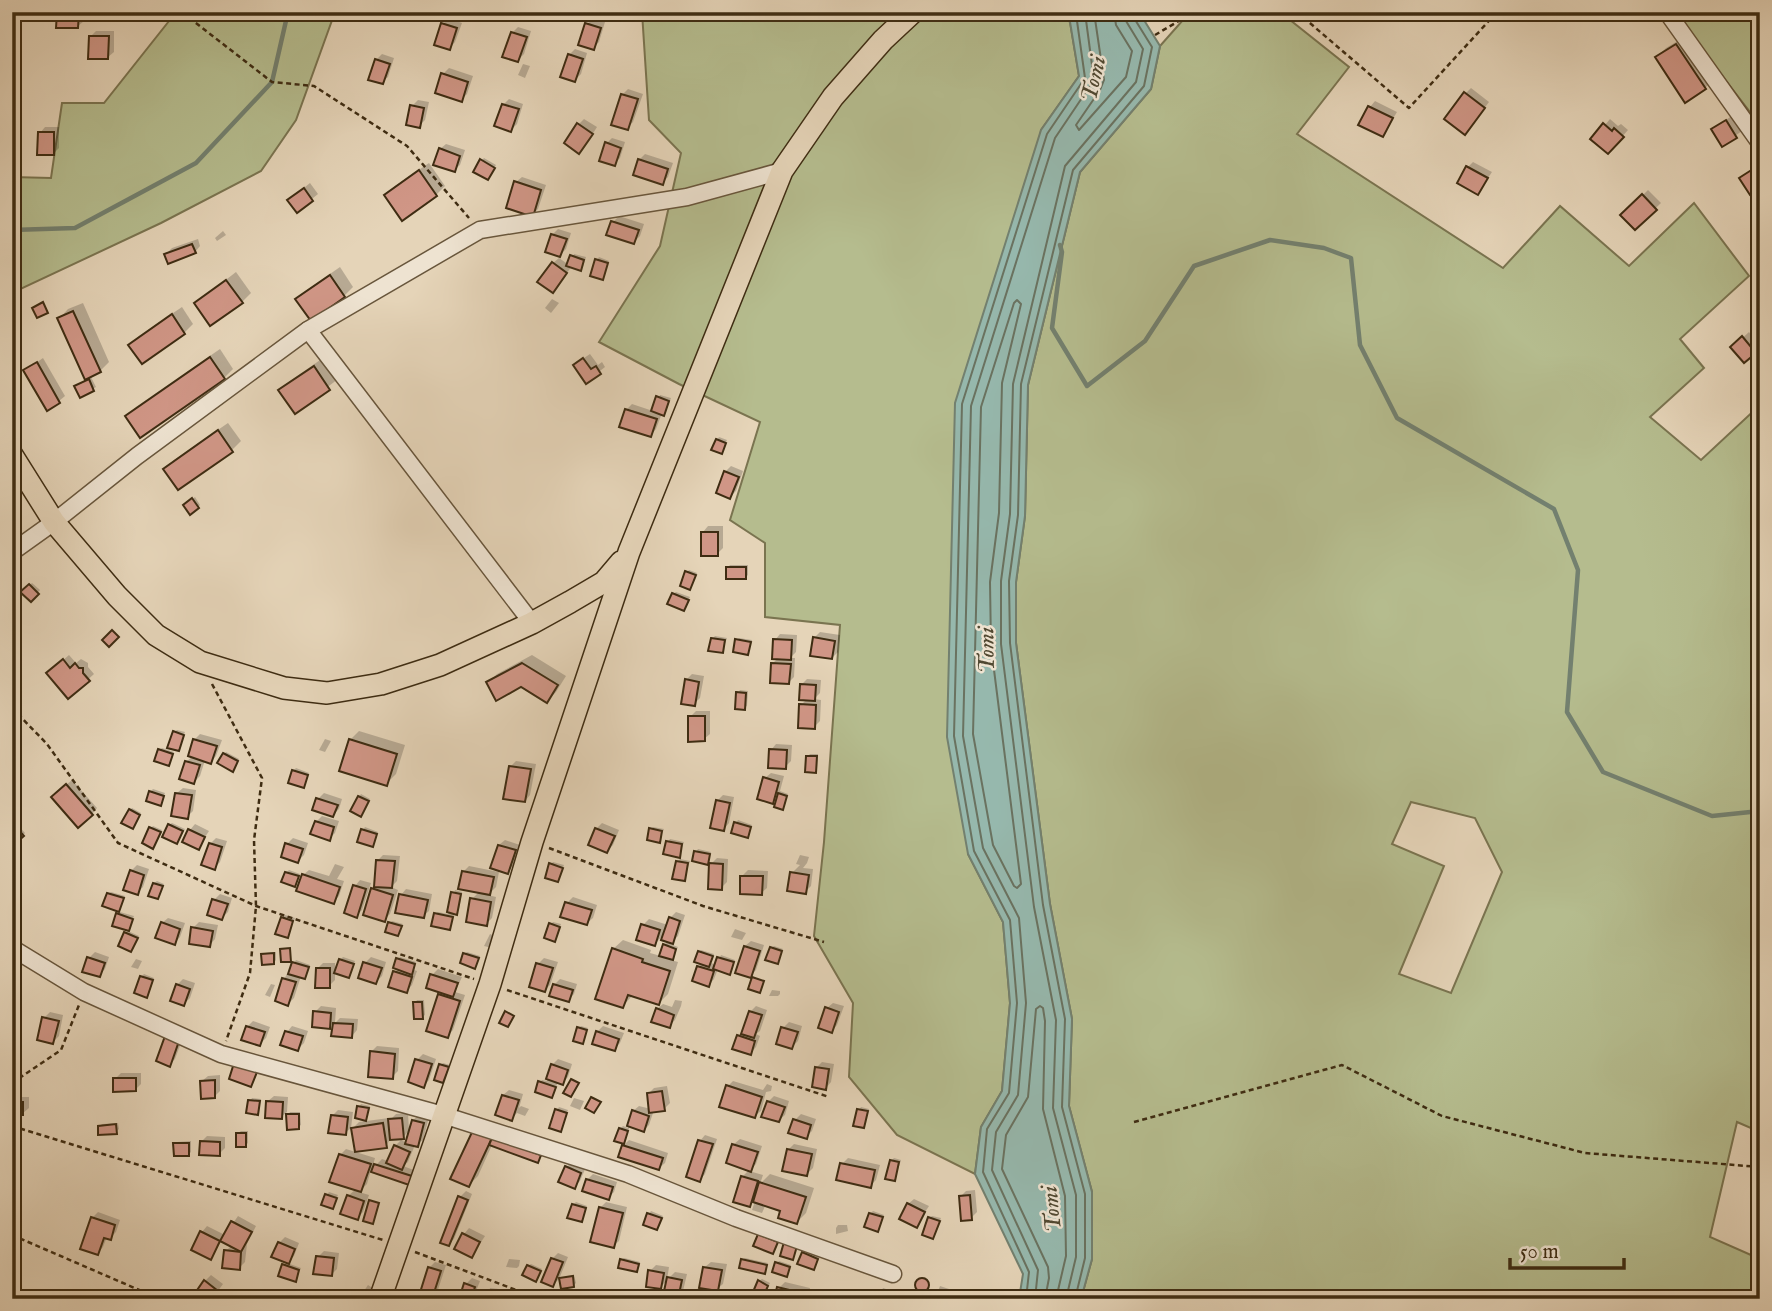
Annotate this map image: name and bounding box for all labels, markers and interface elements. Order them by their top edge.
water label: Tomi [1075,52,1114,105]
water label: Tomi [972,625,1002,673]
water label: Tomi [1035,1183,1069,1234]
scale bar [1510,1227,1623,1271]
text: 50 m [1520,1239,1559,1266]

